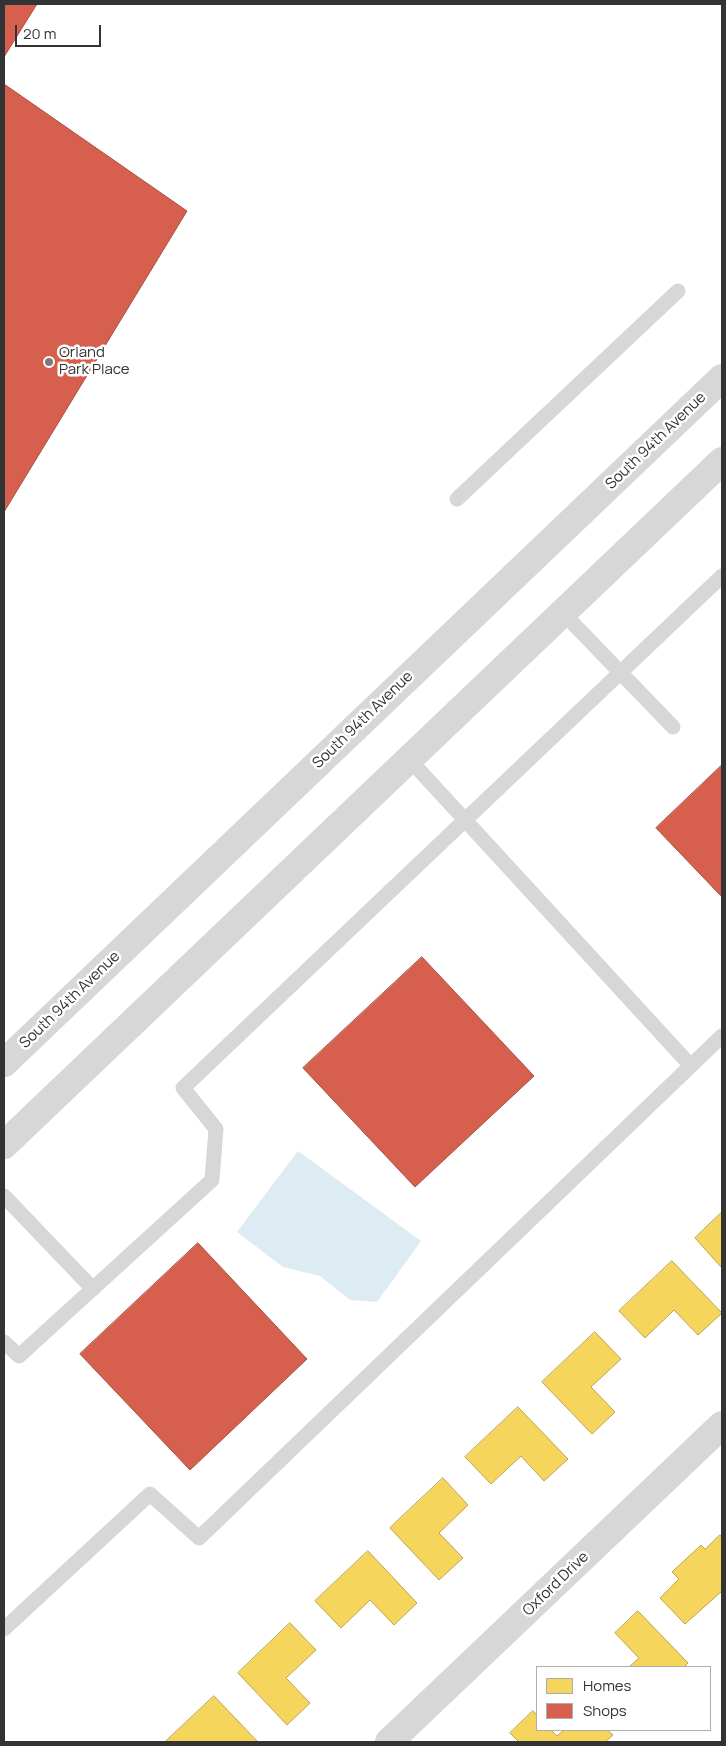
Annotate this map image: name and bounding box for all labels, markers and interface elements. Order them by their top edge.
scale bar [18,15,104,47]
text: 20 m [23,23,56,44]
place label: Orland Park Place [59,344,130,379]
marker: Orland Park Place [43,356,55,368]
street label: South 94th Avenue [602,389,710,493]
street label: South 94th Avenue [309,668,417,772]
street label: South 94th Avenue [16,948,124,1052]
street label: Oxford Drive [519,1548,593,1620]
legend [536,1666,711,1731]
text: Homes [583,1675,631,1696]
text: Shops [583,1700,627,1721]

